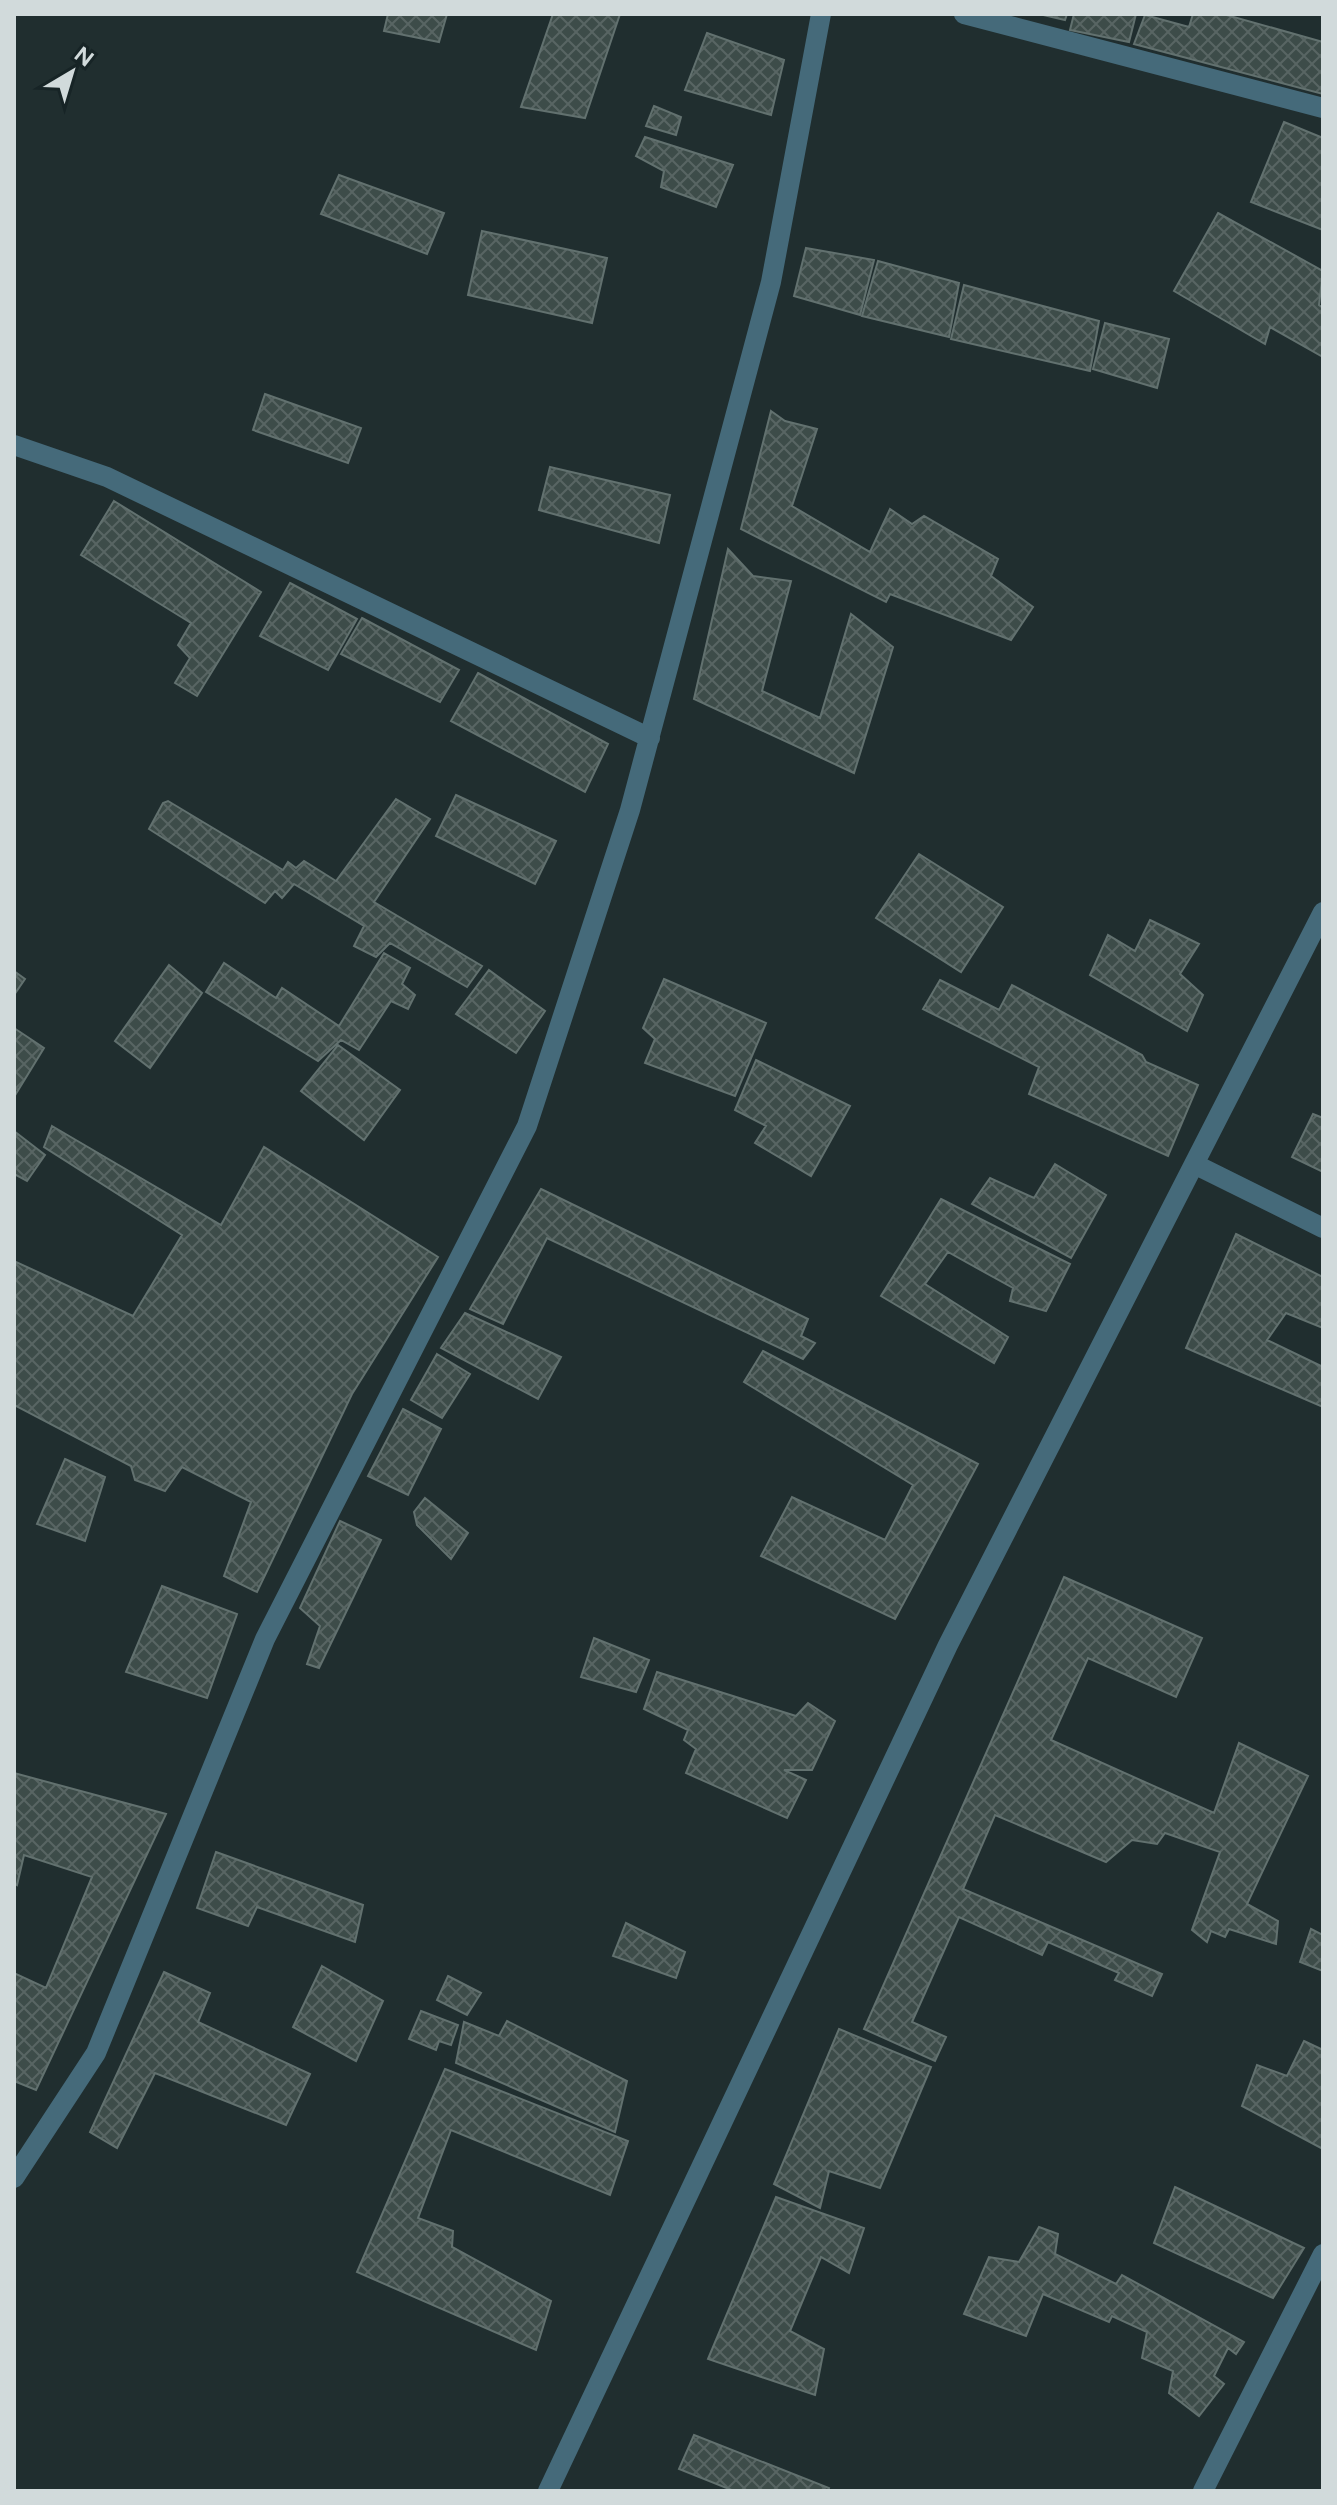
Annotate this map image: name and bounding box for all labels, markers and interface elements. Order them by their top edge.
north arrow [32,32,112,112]
text: N [69,41,99,73]

